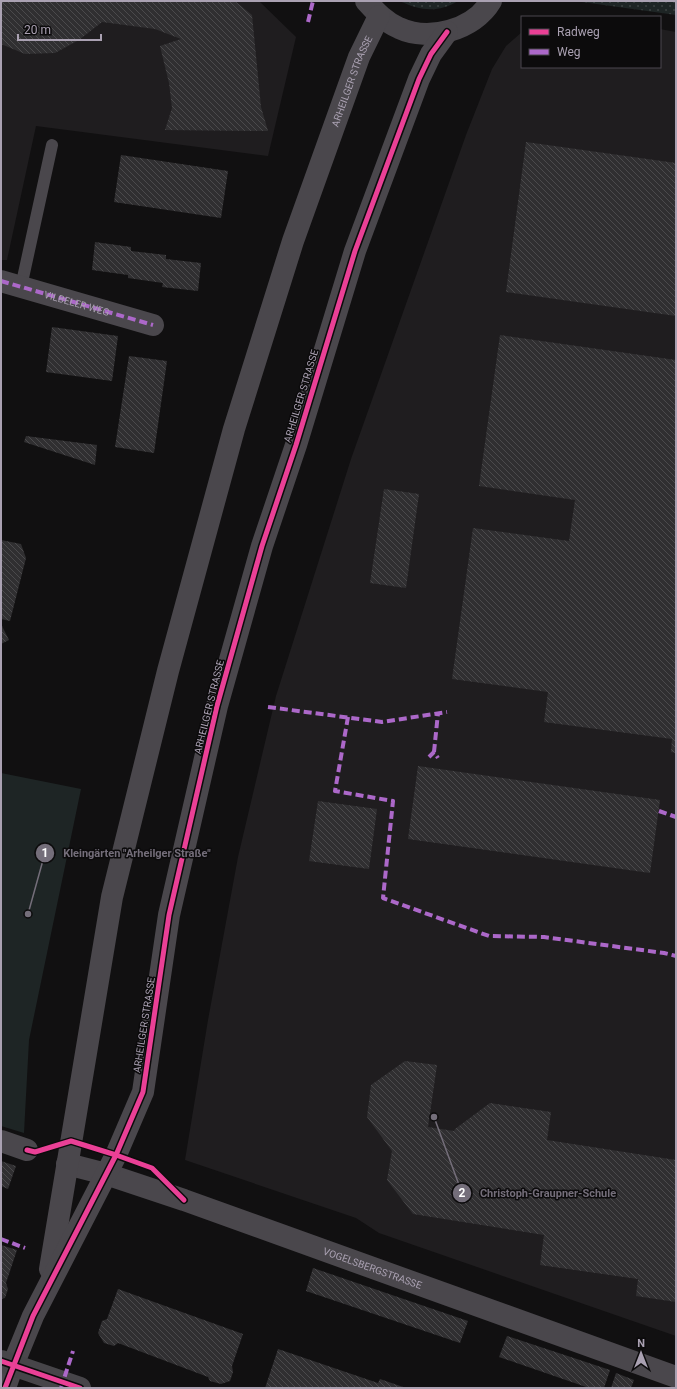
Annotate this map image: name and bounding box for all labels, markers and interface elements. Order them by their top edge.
scale bar [18,16,101,42]
legend [521,16,661,68]
text: 20 m [24,23,51,37]
text: Radweg [557,25,600,39]
street label: ARHEILGER STRASSE [329,34,374,128]
text: Weg [557,45,581,59]
street label: VILBELER WEG [43,288,111,318]
street label: ARHEILGER STRASSE [282,348,320,444]
street label: ARHEILGER STRASSE [192,659,226,755]
callout: Kleingärten "Arheilger Straße" [35,841,219,864]
text: 1 [42,846,48,860]
text: Kleingärten "Arheilger Straße" [63,847,211,860]
street label: ARHEILGER STRASSE [131,976,157,1074]
callout: Christoph-Graupner-Schule [452,1181,624,1204]
text: 2 [459,1186,466,1200]
text: Christoph-Graupner-Schule [480,1187,616,1200]
street label: VOGELSBERGSTRASSE [322,1245,424,1291]
north arrow [621,1333,661,1373]
text: N [637,1337,645,1350]

